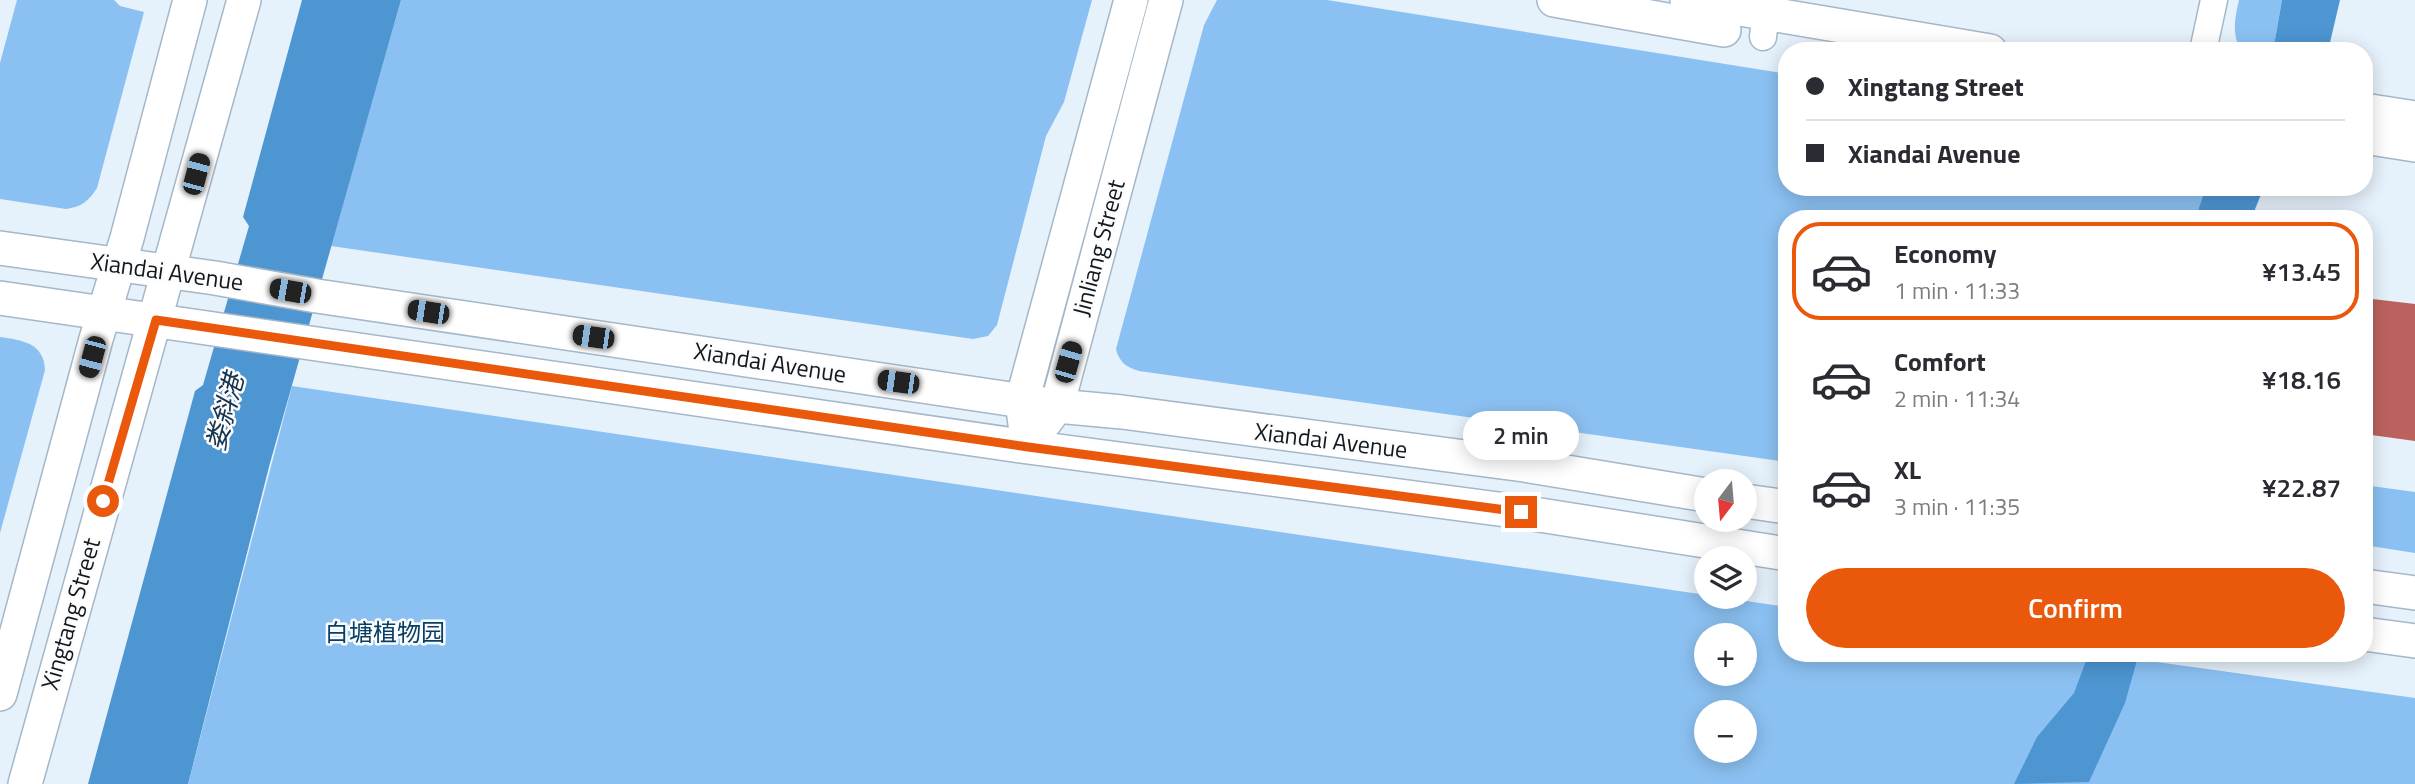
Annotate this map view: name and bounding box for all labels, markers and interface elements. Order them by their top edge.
text: Xingtang Street [1848,67,2024,106]
text: Xiandai Avenue [1848,134,2020,173]
car [181,151,212,197]
street label: Jinliang Street [1062,175,1134,320]
text: Economy [1894,234,1996,273]
icon: car [1810,240,1873,303]
street label: Xiandai Avenue [88,242,246,300]
text: ¥13.45 [2262,252,2341,291]
text: 1 min · 11:33 [1894,273,2020,308]
car [268,277,313,305]
car [406,298,451,326]
car [571,324,616,350]
street label: Xiandai Avenue [691,332,849,392]
car [77,334,108,380]
car [1053,339,1084,385]
text: Comfort [1894,342,1986,381]
icon: car [1810,348,1873,411]
text: ¥18.16 [2262,360,2341,399]
water label: 娄斜港 [196,365,254,455]
car [876,369,921,395]
text: 2 min · 11:34 [1894,381,2020,416]
callout: 2 min [1463,410,1579,460]
street label: Xiandai Avenue [1253,413,1410,467]
text: 2 min [1493,418,1549,453]
text: XL [1894,450,1921,489]
icon: car [1810,456,1873,519]
text: ¥22.87 [2262,468,2341,507]
north arrow [1694,469,1757,532]
map controls [1694,469,1757,763]
route start [87,485,119,517]
text: 3 min · 11:35 [1894,489,2020,524]
route end [1505,496,1537,528]
street label: Xingtang Street [31,533,109,694]
button: layers [1694,546,1757,609]
button: Confirm [1806,568,2345,648]
park label: 白塘植物园 [325,614,445,650]
button: + [1694,623,1757,686]
button: − [1694,700,1757,763]

